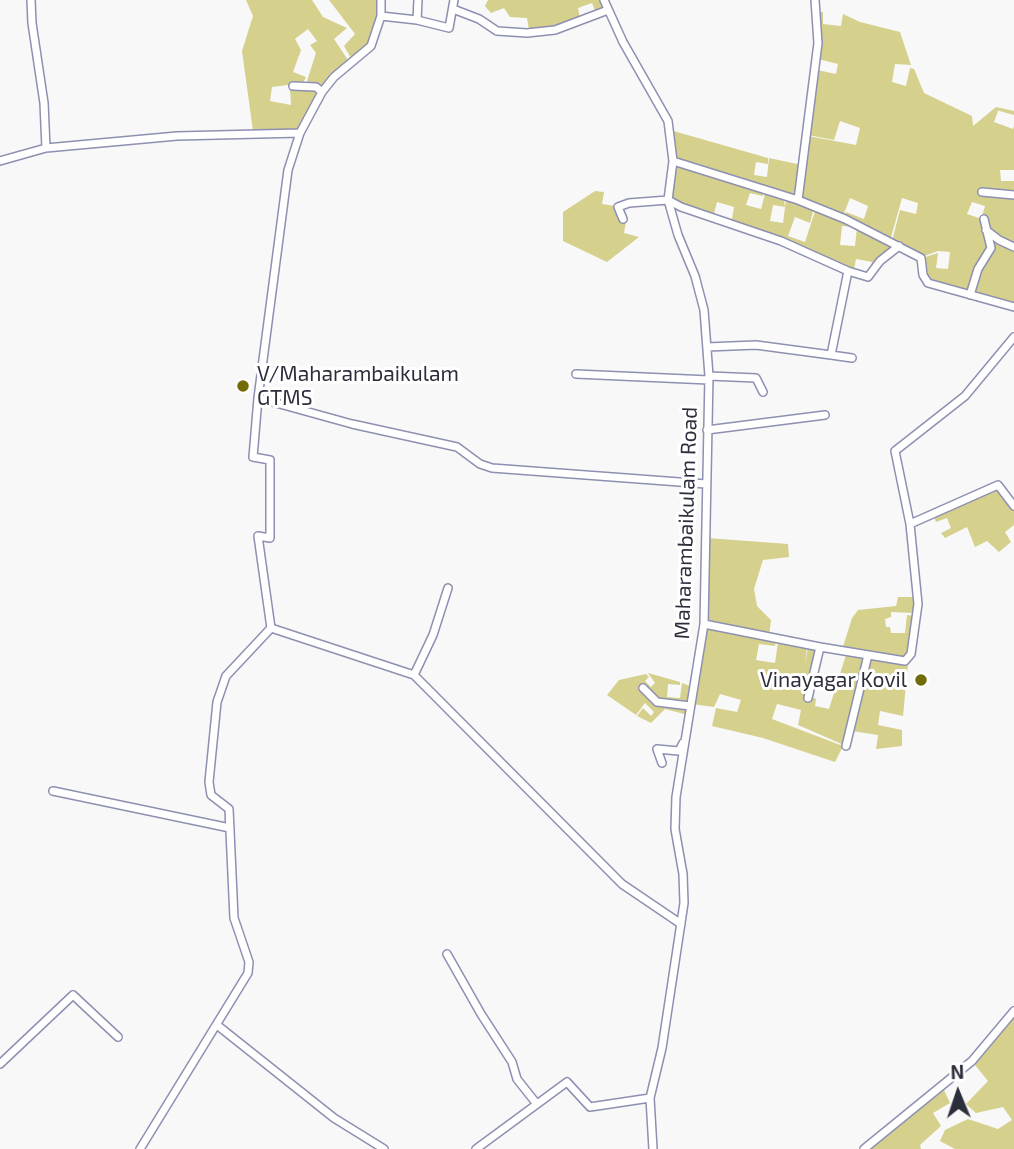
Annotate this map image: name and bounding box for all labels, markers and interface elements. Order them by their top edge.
place label: V/Maharambaikulam GTMS [257,361,459,411]
marker: V/Maharambaikulam GTMS [235,378,251,394]
street label: Maharambaikulam Road [669,406,703,640]
place label: Vinayagar Kovil [760,667,907,693]
marker: Vinayagar Kovil [913,672,929,688]
north arrow [923,1058,993,1128]
text: N [950,1060,965,1083]

